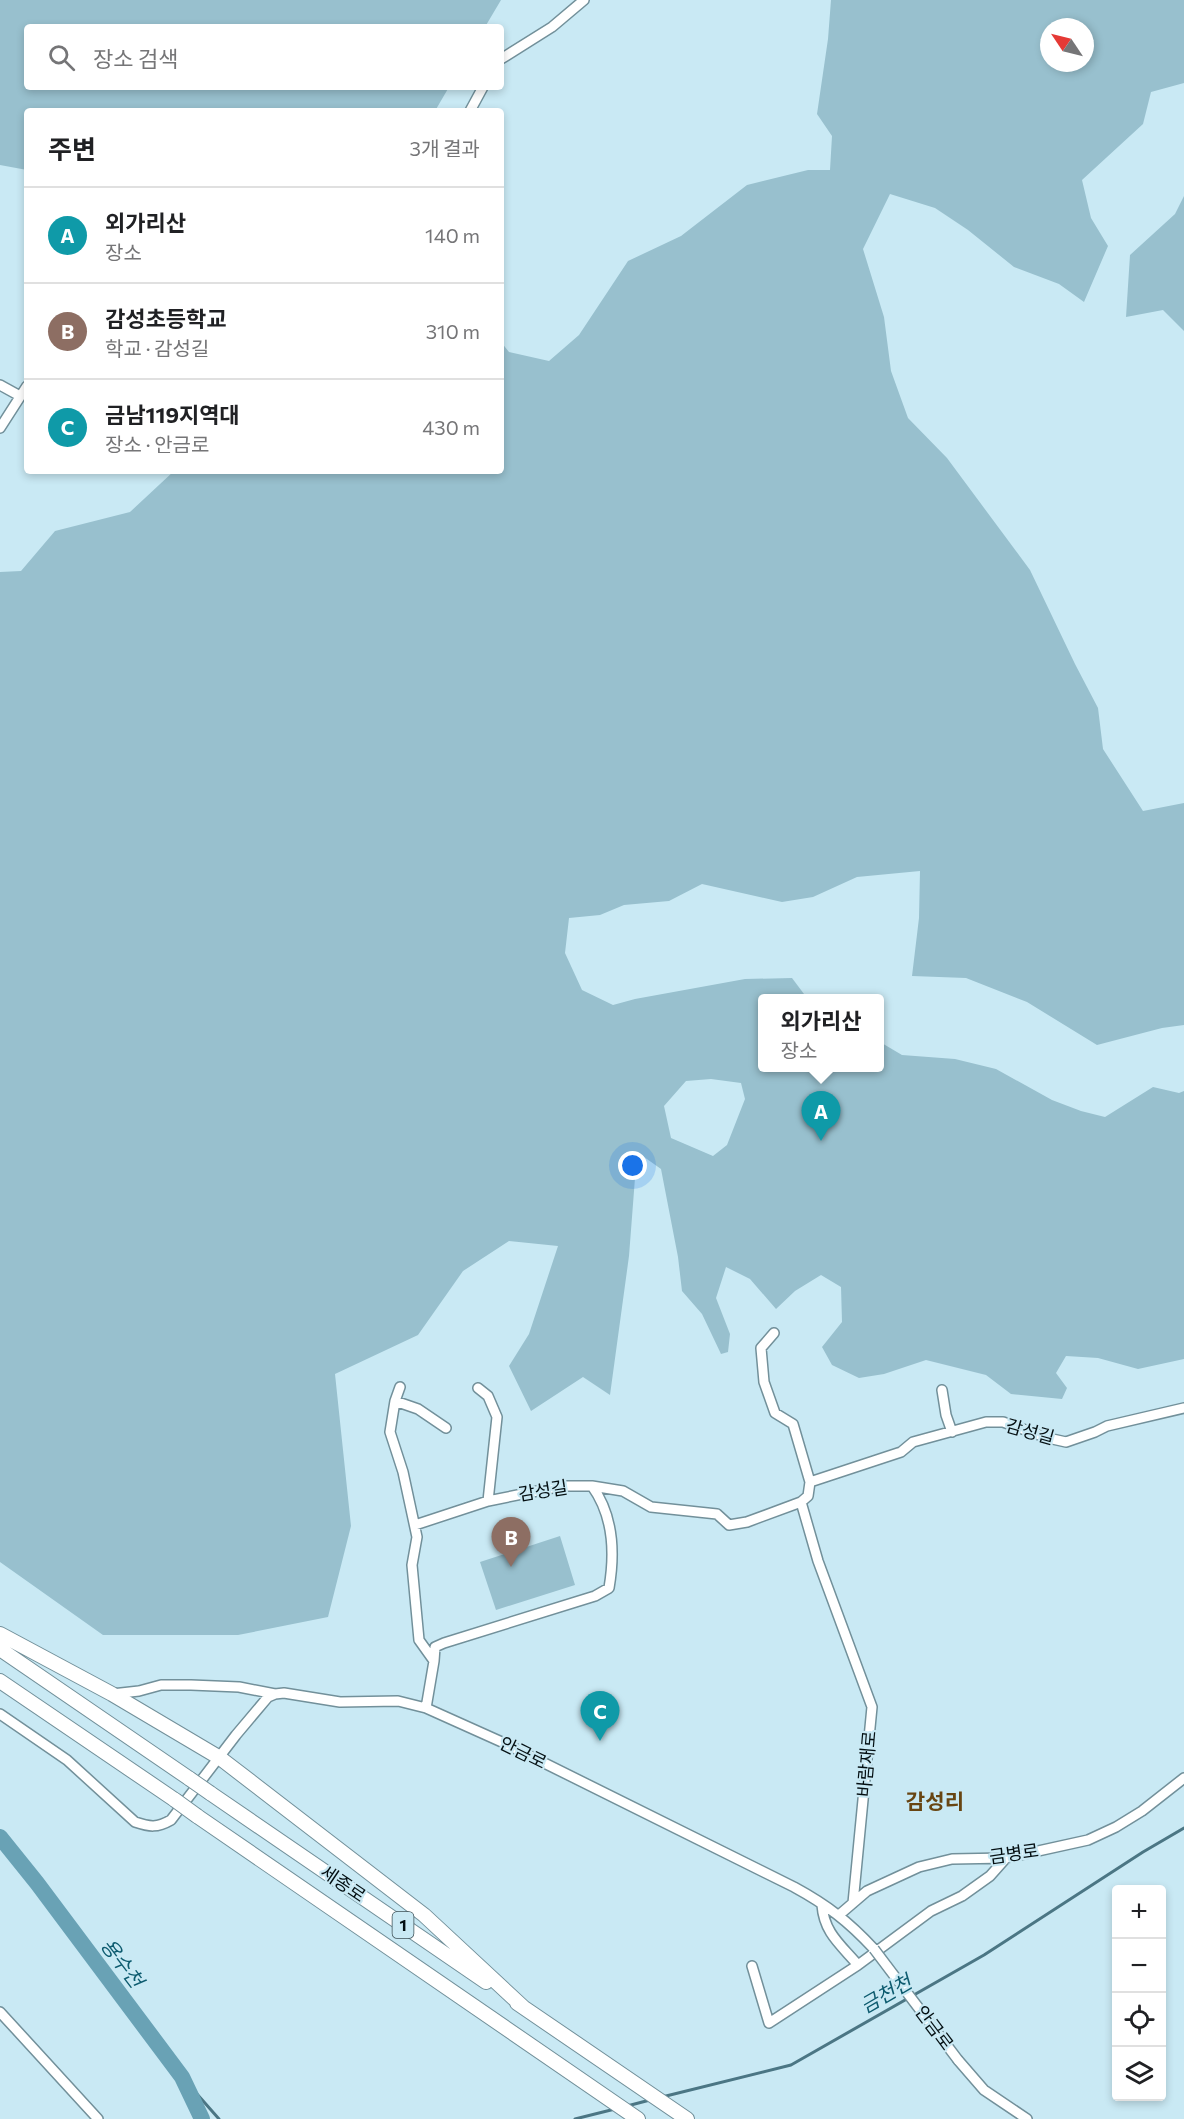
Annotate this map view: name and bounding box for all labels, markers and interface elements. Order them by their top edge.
north arrow [1040,18,1094,72]
search box [24,24,504,90]
icon: search [45,41,78,74]
text: 장소 검색 [93,45,178,72]
text: 주변 [48,133,96,164]
text: 3개 결과 [410,136,480,160]
text: 외가리산 [105,209,186,236]
text: A [60,223,75,247]
text: 140 m [425,223,480,247]
text: 장소 [105,240,142,264]
text: 감성초등학교 [105,305,226,332]
text: B [61,319,74,343]
text: 310 m [426,319,480,343]
text: 학교 · 감성길 [105,336,209,360]
text: 금남119지역대 [105,401,240,428]
text: C [61,415,74,439]
text: 430 m [422,415,480,439]
text: 장소 · 안금로 [105,432,209,456]
popup [758,994,884,1072]
text: 외가리산 [781,1007,861,1034]
text: 장소 [781,1038,817,1062]
pin: A [802,1092,840,1141]
your location [618,1151,647,1180]
street label: 감성길 [1003,1414,1057,1448]
street label: 감성길 [517,1475,569,1505]
pin: B [492,1518,530,1567]
pin: C [580,1692,620,1741]
street label: 바람재로 [852,1730,880,1798]
street label: 안금로 [496,1731,551,1773]
district label: 감성리 [906,1788,964,1813]
street label: 금병로 [988,1839,1040,1867]
street label: 세종로 [317,1860,370,1906]
map controls [1112,1885,1166,2101]
button: + [1112,1885,1166,1939]
road number: 1 [392,1912,414,1938]
water label: 용수천 [97,1933,151,1994]
button: − [1112,1939,1166,1993]
water label: 금천천 [856,1968,918,2017]
button: locate [1112,1993,1166,2047]
street label: 안금로 [911,2001,959,2054]
button: layers [1112,2047,1166,2101]

